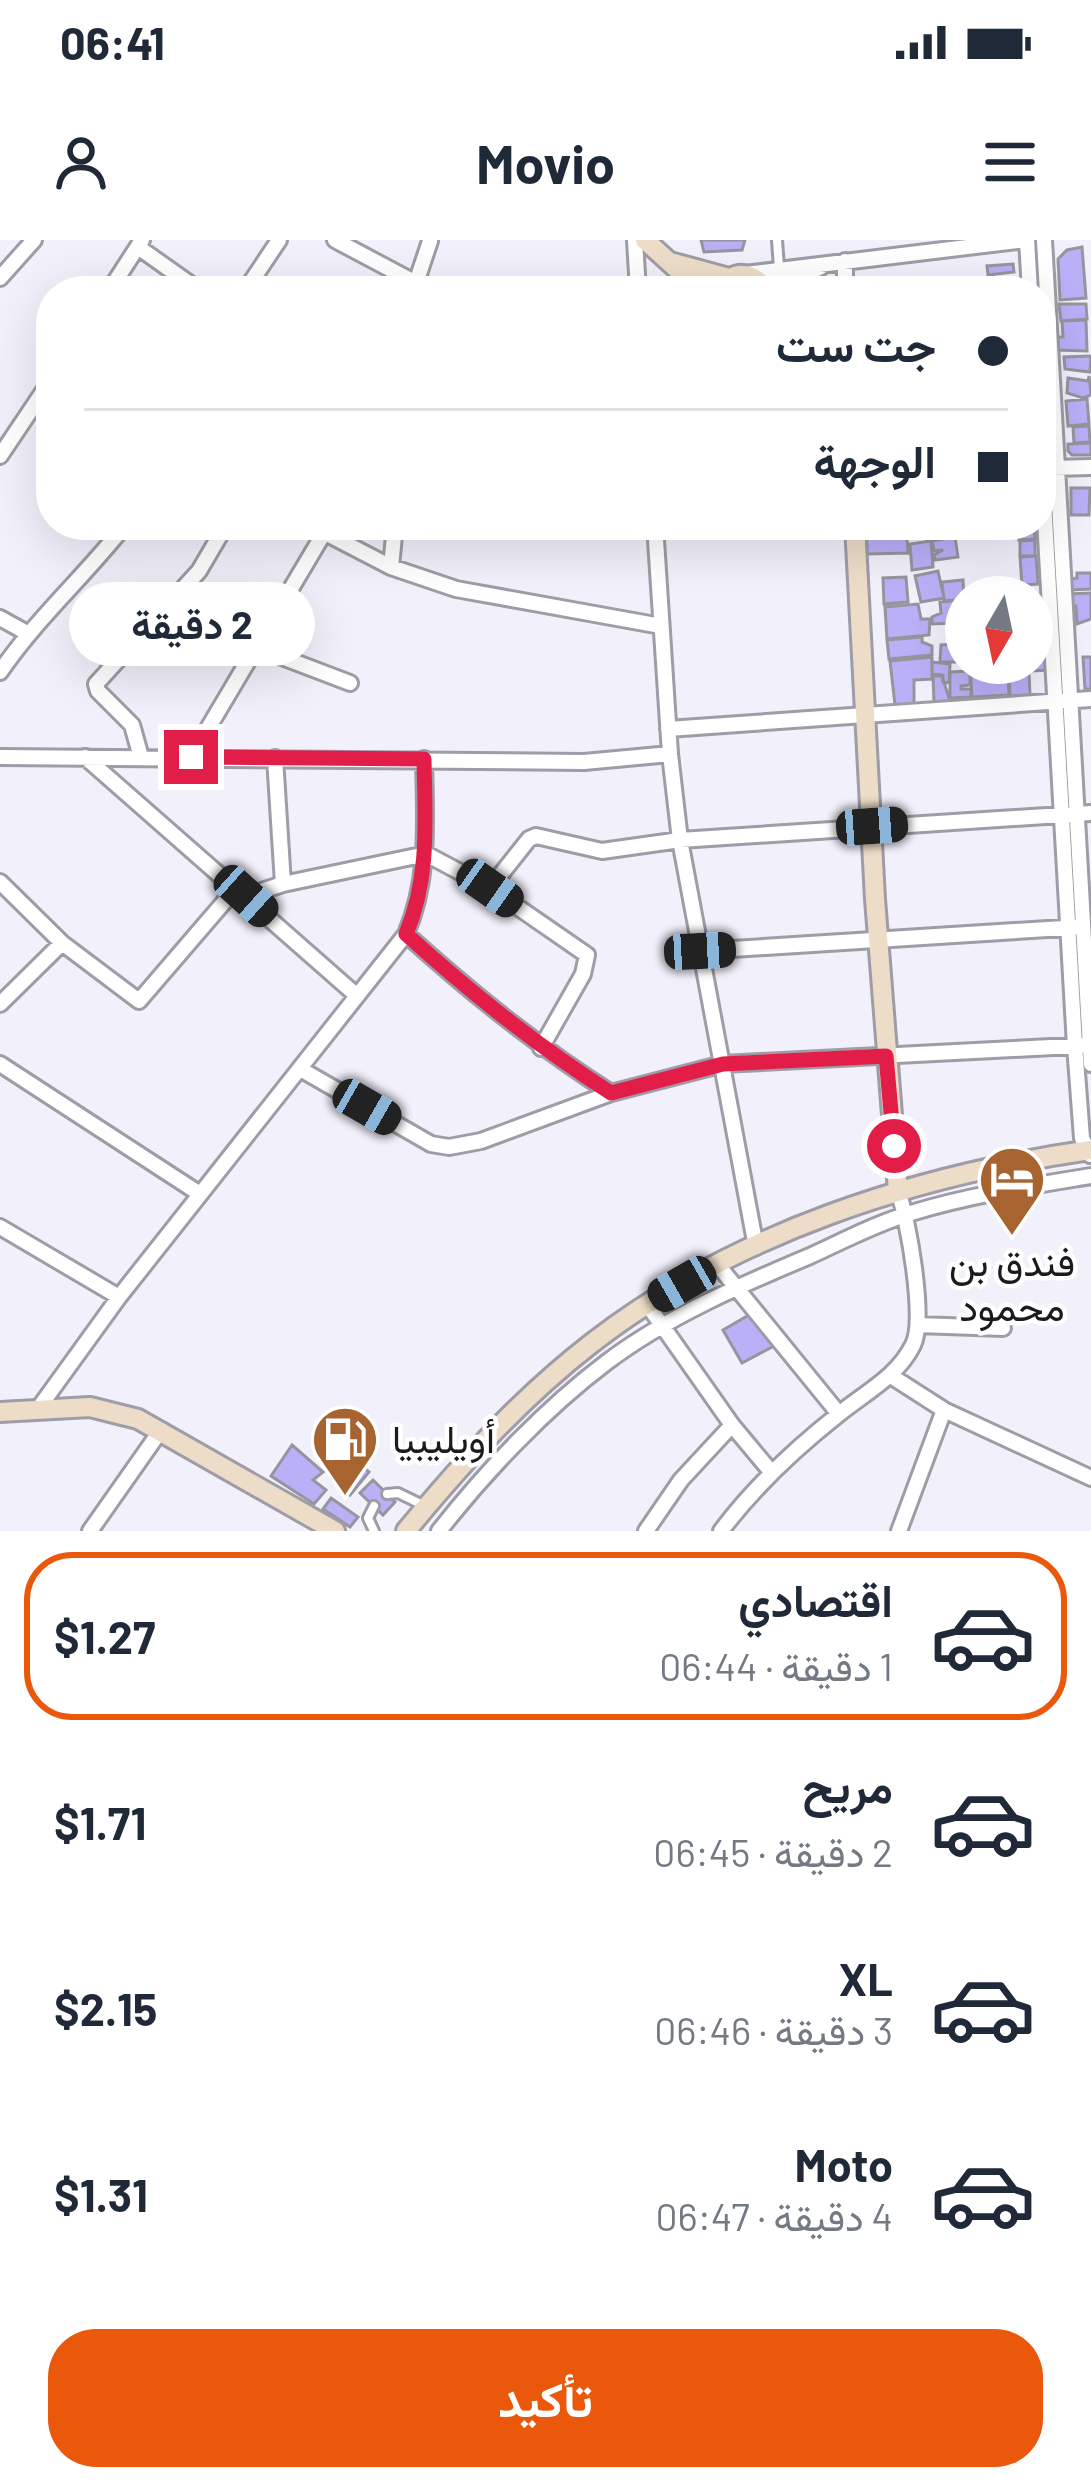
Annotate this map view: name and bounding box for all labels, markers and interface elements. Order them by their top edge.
text: 06:41 [60,15,165,69]
icon: person [48,129,114,195]
icon: menu [977,129,1043,195]
text: Movio [476,130,615,195]
text: جت ست [776,317,936,371]
text: الوجهة [814,433,936,487]
north arrow [945,576,1053,684]
map controls [945,576,1053,684]
callout: 2 دقيقة [68,583,314,667]
text: 2 دقيقة [131,600,253,647]
route end [164,730,218,784]
car [835,806,909,846]
car [450,853,530,923]
car [207,859,285,933]
car [663,931,737,971]
car [327,1073,407,1141]
route start [867,1119,921,1173]
hotel icon: فندق بن محمود [977,1144,1047,1238]
place label: فندق بن محمود [949,1237,1075,1332]
car [642,1250,722,1318]
fuel station icon: أويليبيا [310,1404,380,1498]
place label: أويليبيا [392,1414,495,1464]
text: اقتصادي [738,1572,893,1626]
icon: car [929,1582,1037,1690]
text: $1.27 [54,1609,155,1663]
text: 1 دقيقة · 06:44 [659,1642,893,1689]
text: مريح [802,1758,893,1812]
icon: car [929,1768,1037,1876]
text: $1.71 [54,1795,146,1849]
text: 2 دقيقة · 06:45 [653,1828,893,1875]
text: XL [839,1951,893,2005]
icon: car [929,1954,1037,2062]
text: $2.15 [54,1981,157,2035]
text: 3 دقيقة · 06:46 [654,2006,893,2053]
text: Moto [795,2137,893,2191]
icon: car [929,2140,1037,2248]
text: $1.31 [54,2167,148,2221]
text: 4 دقيقة · 06:47 [656,2192,893,2239]
button: تأكيد [48,2329,1043,2467]

